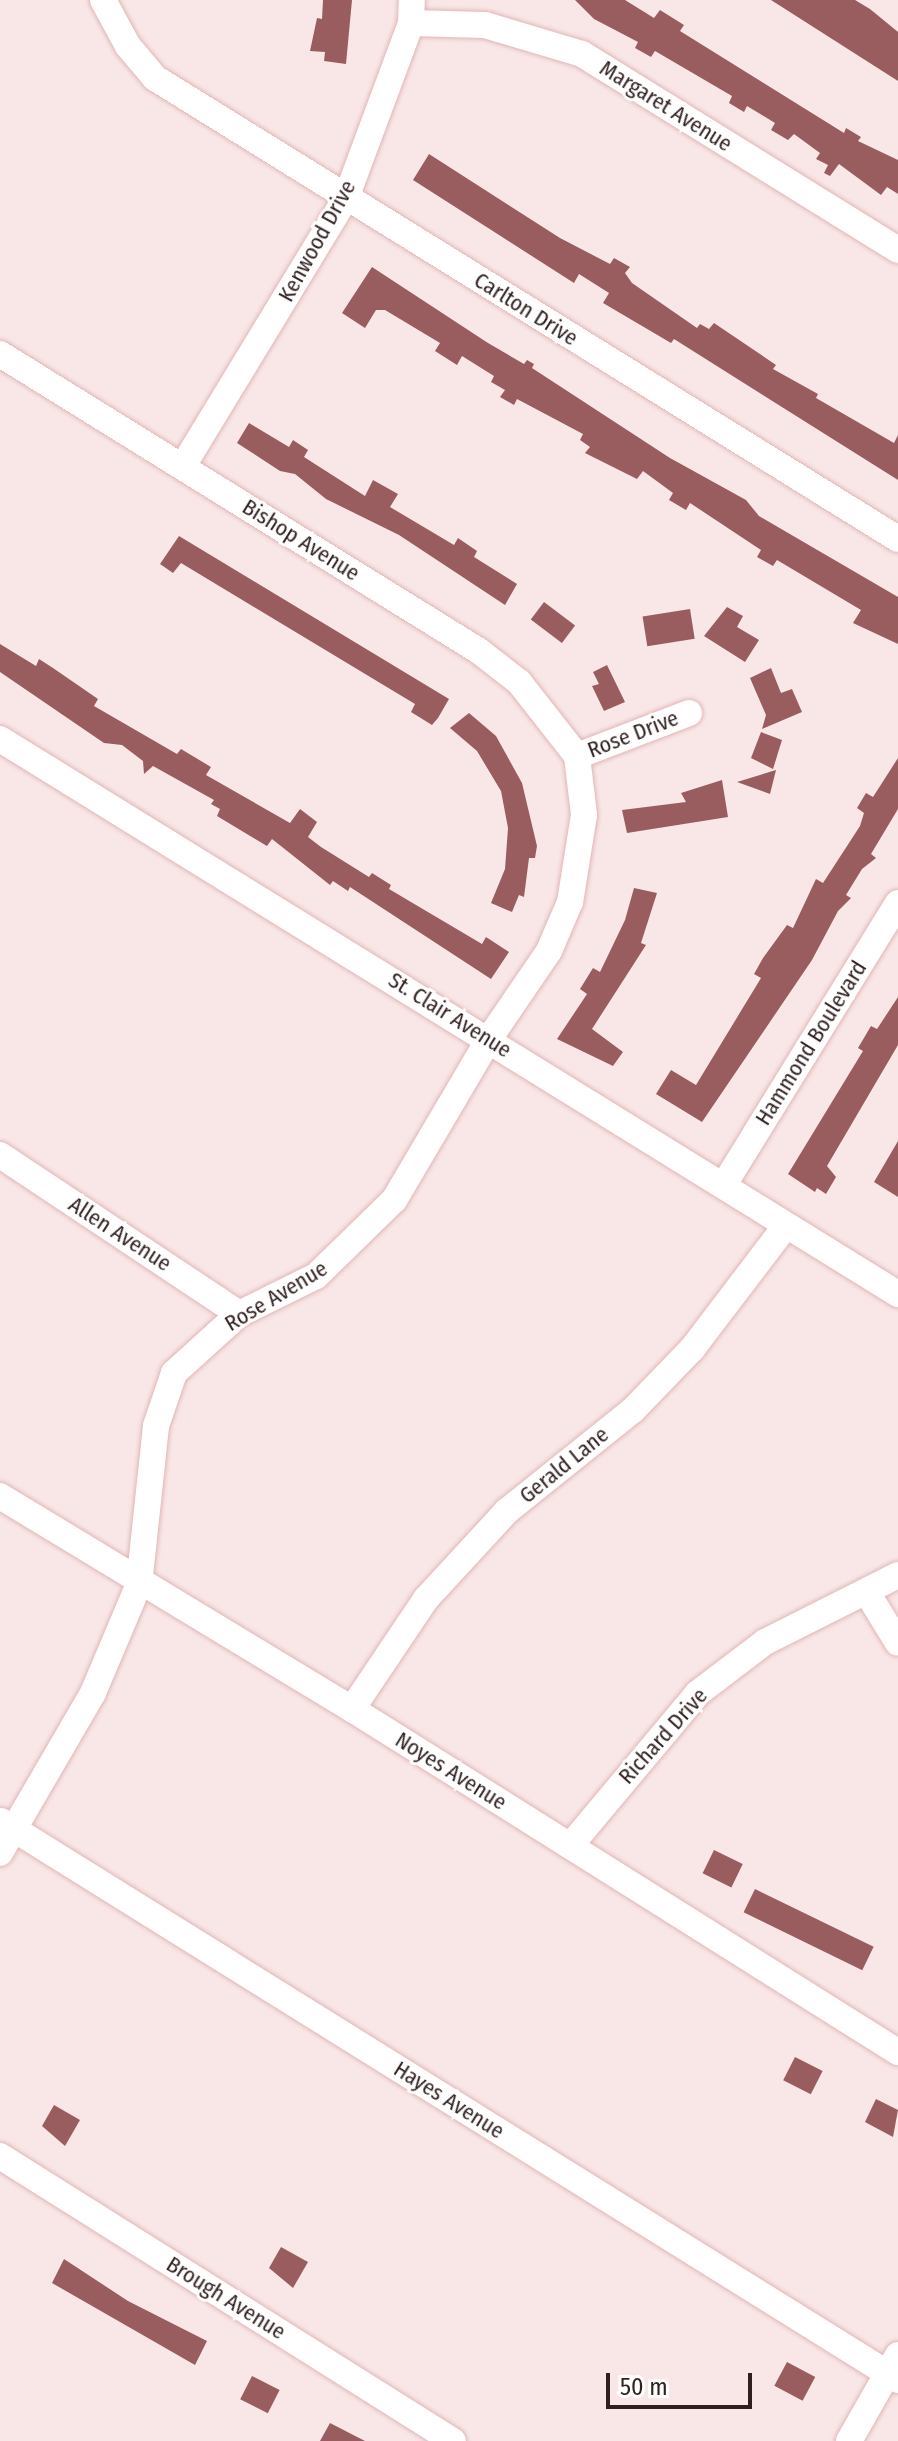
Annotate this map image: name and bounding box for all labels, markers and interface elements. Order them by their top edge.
street label: Margaret Avenue [595,55,737,157]
street label: Kenwood Drive [273,176,361,306]
street label: Carlton Drive [469,267,583,351]
street label: Bishop Avenue [238,494,364,586]
street label: Rose Drive [584,705,682,763]
street label: Hammond Boulevard [750,956,872,1130]
street label: St. Clair Avenue [384,967,516,1063]
street label: Allen Avenue [64,1191,176,1277]
street label: Rose Avenue [220,1255,332,1337]
street label: Gerald Lane [514,1421,614,1509]
street label: Richard Drive [613,1683,713,1789]
street label: Noyes Avenue [391,1726,511,1816]
street label: Hayes Avenue [389,2056,509,2144]
street label: Brough Avenue [162,2251,290,2345]
scale bar [610,2357,756,2407]
text: 50 m [620,2373,668,2401]

